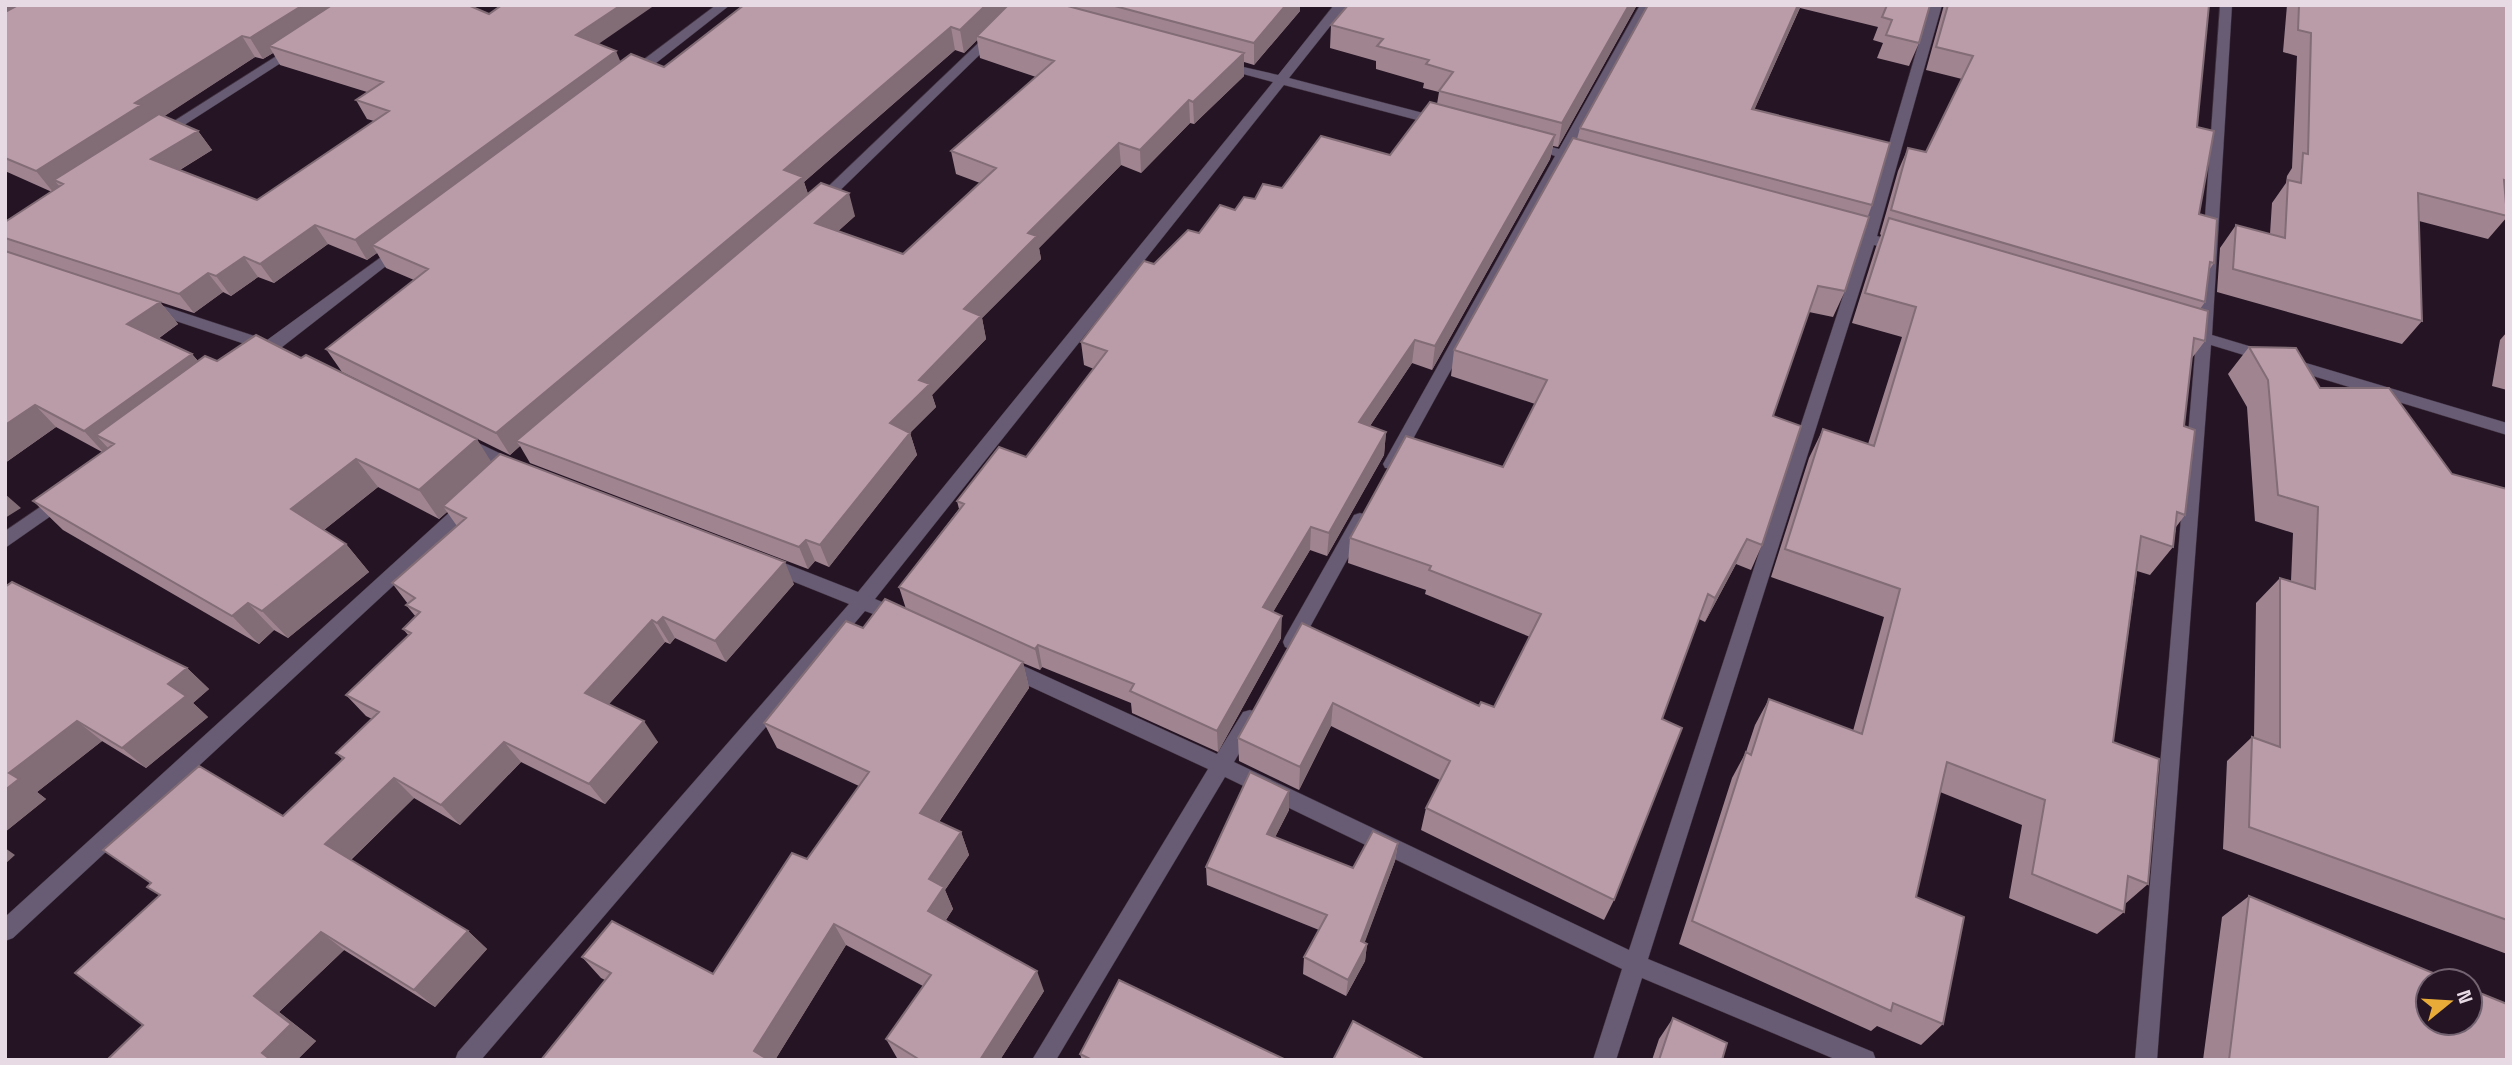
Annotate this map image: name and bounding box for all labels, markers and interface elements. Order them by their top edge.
north arrow [2414,967,2484,1037]
text: N [2451,987,2479,1007]

